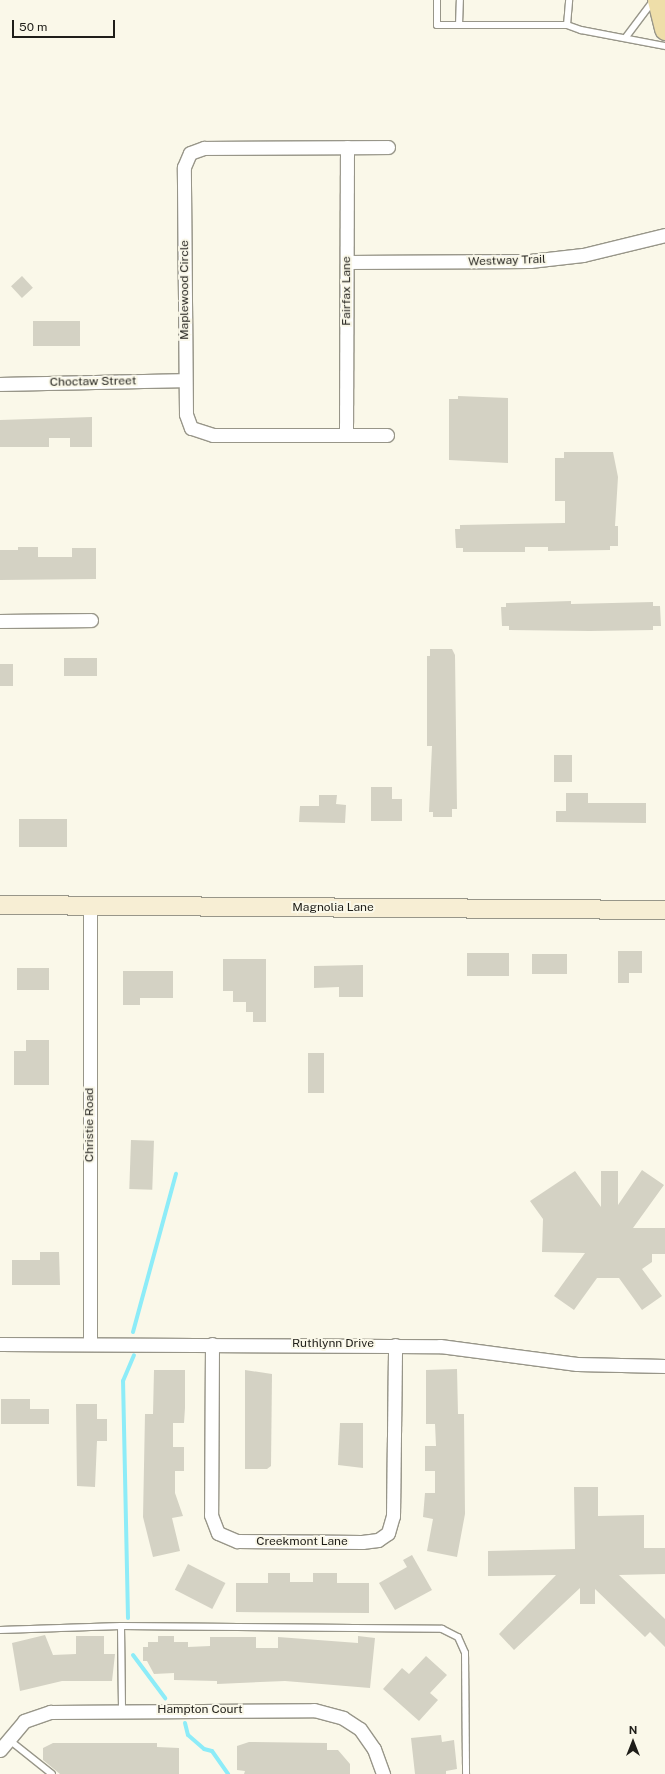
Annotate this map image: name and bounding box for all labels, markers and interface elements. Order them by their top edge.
scale bar [14,12,117,38]
text: 50 m [19,20,47,34]
street label: Maplewood Circle [178,240,192,340]
street label: Westway Trail [468,252,546,270]
street label: Fairfax Lane [340,256,354,326]
street label: Choctaw Street [50,374,136,390]
street label: Magnolia Lane [292,901,374,915]
street label: Christie Road [83,1088,97,1162]
street label: Ruthlynn Drive [292,1337,374,1351]
street label: Creekmont Lane [256,1535,348,1549]
street label: Hampton Court [157,1703,243,1717]
north arrow [613,1722,653,1762]
text: N [629,1724,637,1736]

